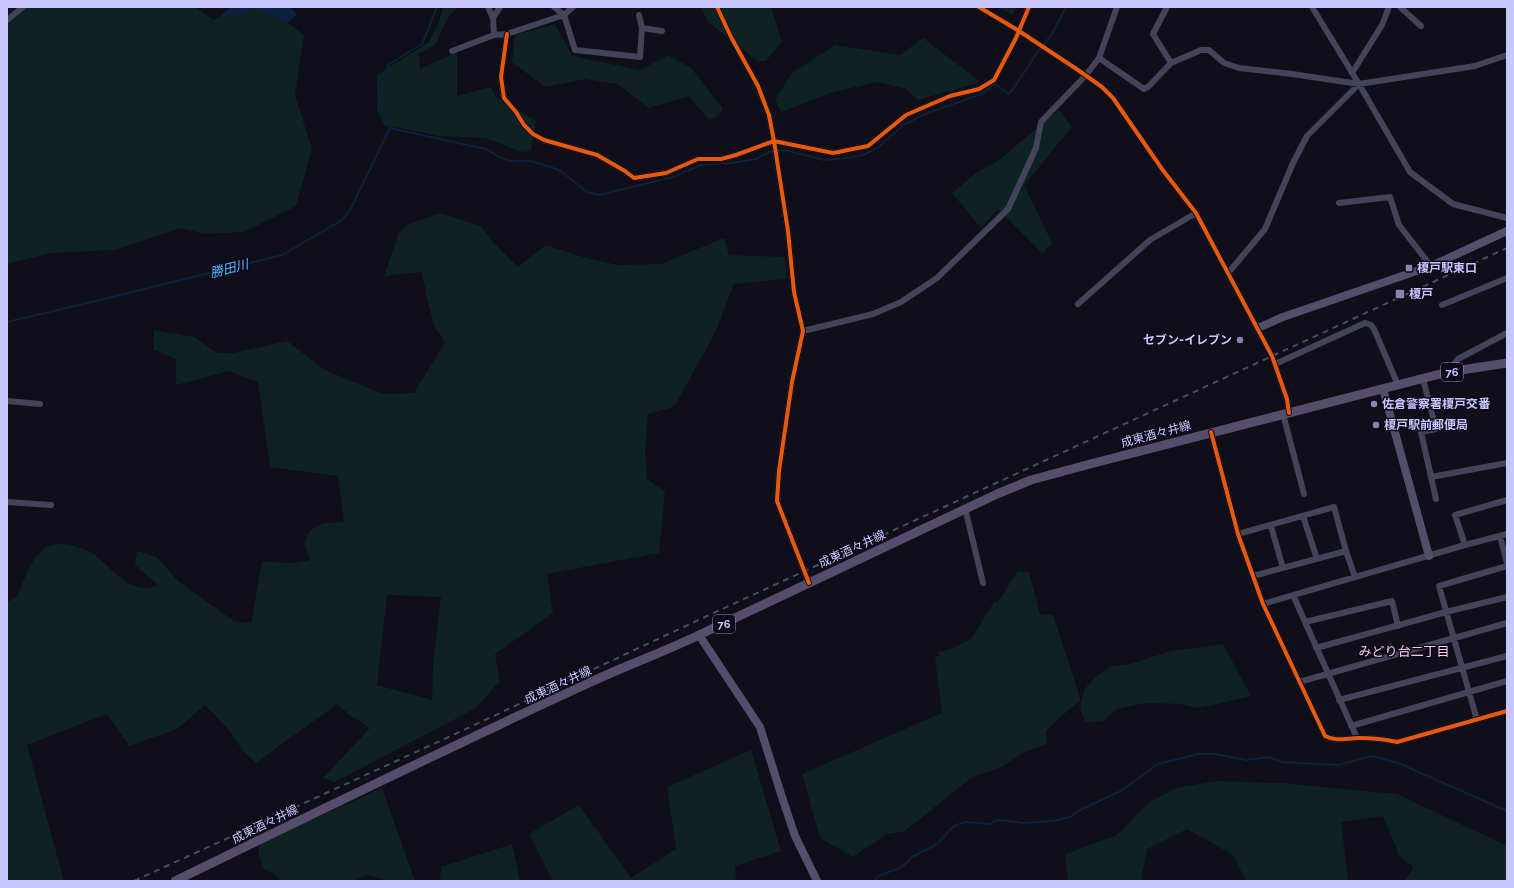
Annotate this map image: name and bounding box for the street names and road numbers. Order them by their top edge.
road number: 76 [1441,363,1463,381]
street label: 成東酒々井線 [1119,418,1193,450]
street label: 成東酒々井線 [816,527,888,571]
road number: 76 [713,615,735,633]
street label: 成東酒々井線 [522,663,594,707]
street label: 成東酒々井線 [230,802,300,846]

